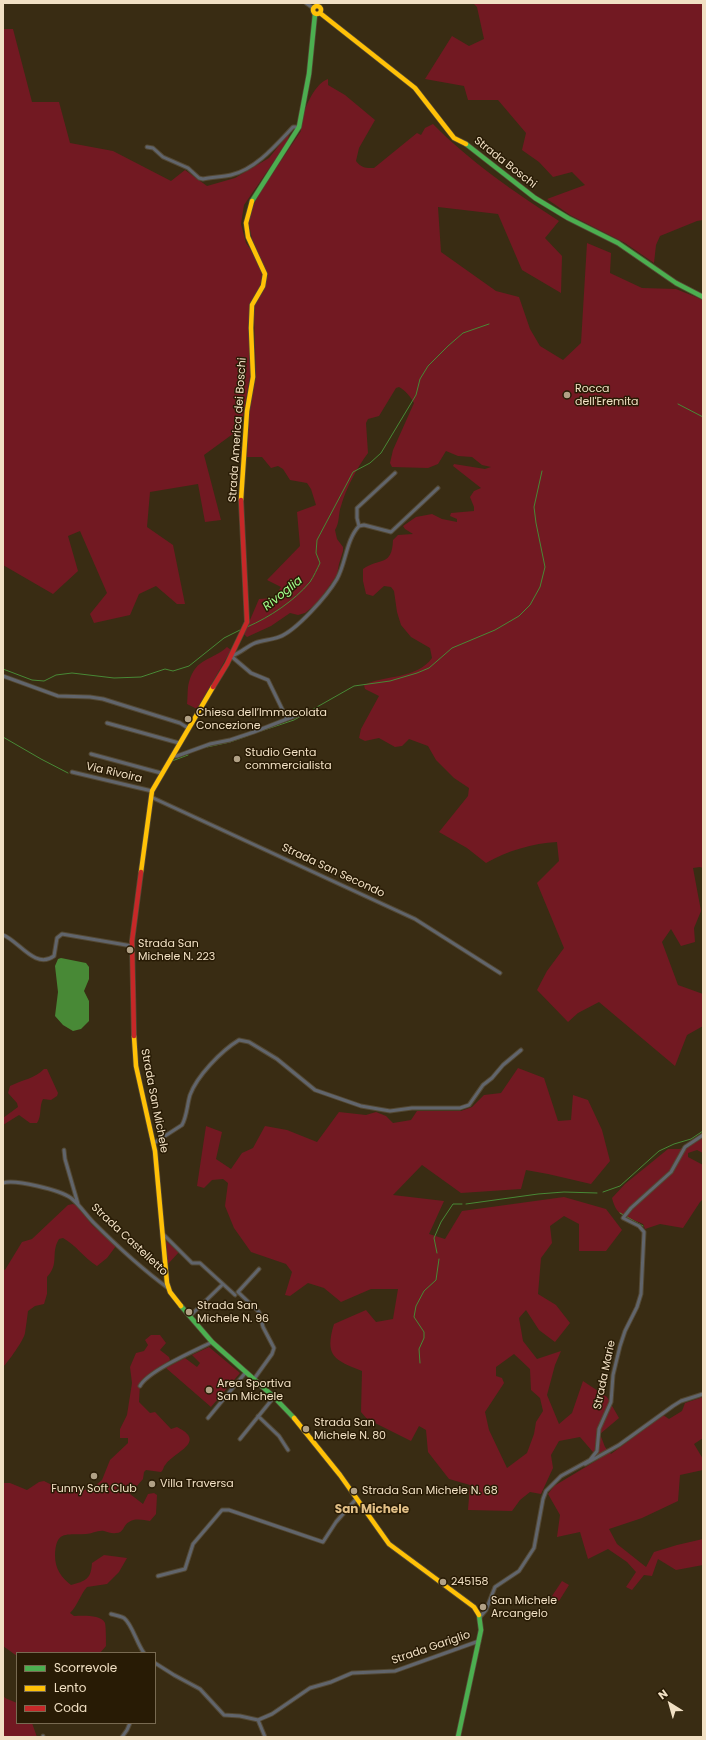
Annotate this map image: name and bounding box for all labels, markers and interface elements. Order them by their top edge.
street label: Strada Boschi [471,134,539,192]
street label: Strada America dei Boschi [226,357,250,503]
place label: Rocca dell'Eremita [575,382,638,408]
marker: Rocca dell'Eremita [562,390,572,400]
water label: Rivoglia [260,574,306,614]
place label: Chiesa dell′Immacolata Concezione [196,706,327,732]
marker: Chiesa dell′Immacolata Concezione [183,714,193,724]
place label: Studio Genta commercialista [245,746,332,772]
marker: Studio Genta commercialista [232,754,242,764]
street label: Via Rivoira [85,760,143,786]
street label: Strada San Secondo [279,841,387,901]
place label: Strada San Michele N. 223 [138,937,215,963]
marker: Strada San Michele N. 223 [125,945,135,955]
street label: Strada San Michele [137,1048,171,1154]
street label: Strada Castelletto [88,1201,170,1279]
place label: Strada San Michele N. 96 [197,1299,269,1325]
marker: Strada San Michele N. 96 [184,1307,194,1317]
street label: Strada Marie [591,1339,619,1411]
place label: Area Sportiva San Michele [217,1377,291,1403]
marker: Area Sportiva San Michele [204,1385,214,1395]
place label: Strada San Michele N. 80 [314,1416,386,1442]
marker: Strada San Michele N. 80 [301,1424,311,1434]
marker: Funny Soft Club [89,1471,99,1481]
place label: Villa Traversa [160,1477,234,1491]
marker: Villa Traversa [147,1479,157,1489]
place label: Funny Soft Club [51,1482,137,1496]
place label: Strada San Michele N. 68 [362,1484,498,1498]
marker: Strada San Michele N. 68 [349,1486,359,1496]
district label: San Michele [335,1503,409,1517]
place label: 245158 [451,1575,489,1589]
marker: 245158 [438,1577,448,1587]
place label: San Michele Arcangelo [491,1594,557,1620]
marker: San Michele Arcangelo [478,1602,488,1612]
street label: Strada Gariglio [390,1628,472,1668]
legend [16,1652,156,1724]
text: Scorrevole [54,1659,117,1676]
text: Lento [54,1679,86,1696]
north arrow [650,1684,690,1724]
text: N [655,1686,671,1703]
text: Coda [54,1699,87,1716]

